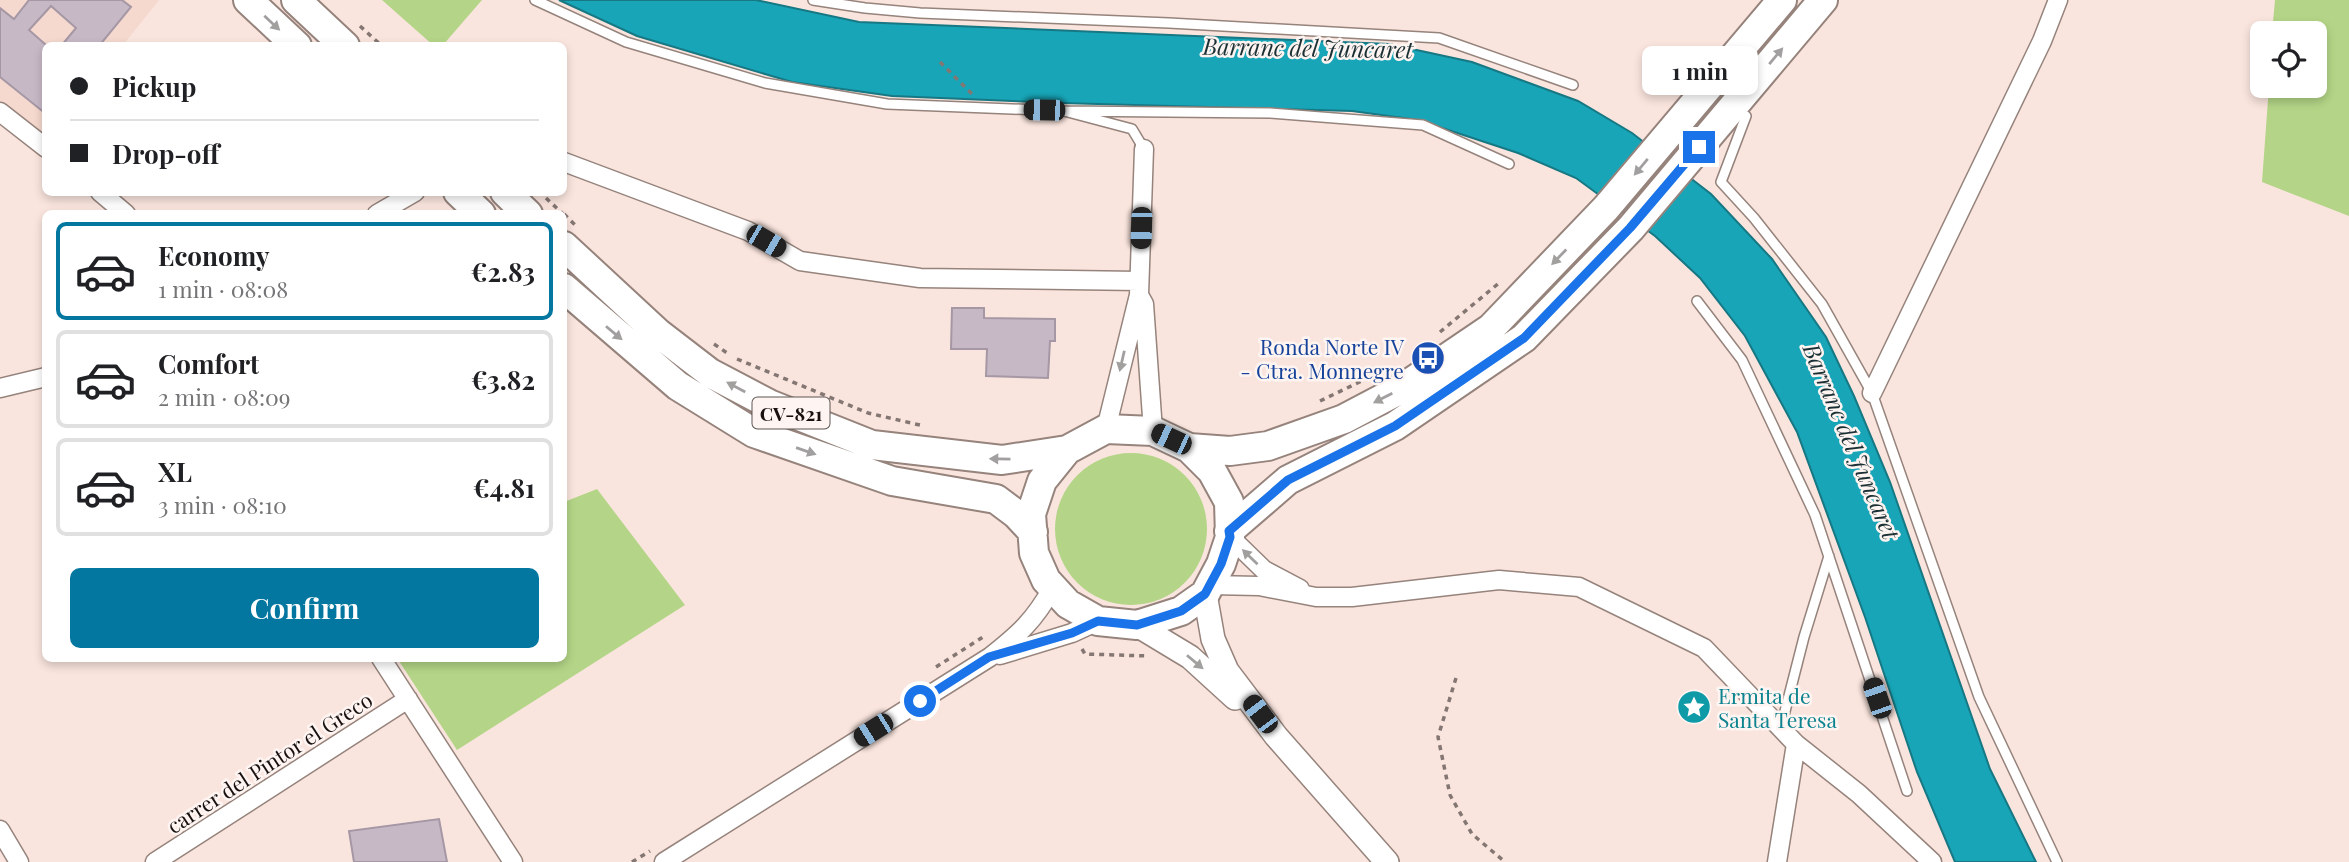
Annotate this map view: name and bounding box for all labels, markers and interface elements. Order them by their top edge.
one-way arrow [263,14,280,30]
map controls [2250,21,2327,98]
button: locate [2250,21,2327,98]
water label: Barranc del Juncaret [1202,30,1415,64]
callout: 1 min [1641,46,1757,94]
one-way arrow [1768,47,1783,64]
text: 1 min [1672,55,1728,86]
text: Pickup [112,69,196,104]
car [1023,99,1066,121]
route end [1683,131,1715,163]
text: Drop-off [112,136,219,171]
one-way arrow [1634,158,1649,175]
car [1130,207,1153,249]
car [743,221,790,261]
text: Economy [158,238,269,273]
icon: car [74,240,137,303]
one-way arrow [1551,248,1567,265]
text: €2.83 [471,254,535,289]
text: 1 min · 08:08 [158,273,288,304]
one-way arrow [606,325,623,340]
place label: Ronda Norte IV - Ctra. Monnegre [1240,332,1405,384]
water label: Barranc del Juncaret [1796,337,1908,545]
bus stop icon: Ronda Norte IV - Ctra. Monnegre [1409,339,1447,377]
text: Comfort [158,346,259,381]
icon: car [74,348,137,411]
one-way arrow [1116,350,1127,372]
text: €3.82 [471,362,535,397]
text: 2 min · 08:09 [158,381,291,412]
one-way arrow [726,381,746,393]
one-way arrow [1373,393,1393,404]
road number: CV-821 [752,398,830,428]
car [1148,421,1195,457]
one-way arrow [796,446,817,457]
one-way arrow [989,453,1011,465]
text: XL [158,454,192,489]
icon: car [74,456,137,519]
text: €4.81 [473,470,535,505]
text: 3 min · 08:10 [158,489,287,520]
one-way arrow [1242,549,1259,565]
button: Confirm [70,568,539,648]
one-way arrow [1186,654,1203,669]
car [1861,675,1894,721]
place label: Ermita de Santa Teresa [1718,681,1837,733]
street label: carrer del Pintor el Greco [161,685,377,839]
route start [904,685,936,717]
place icon: Ermita de Santa Teresa [1675,688,1713,726]
car [1239,691,1282,737]
car [850,710,897,750]

